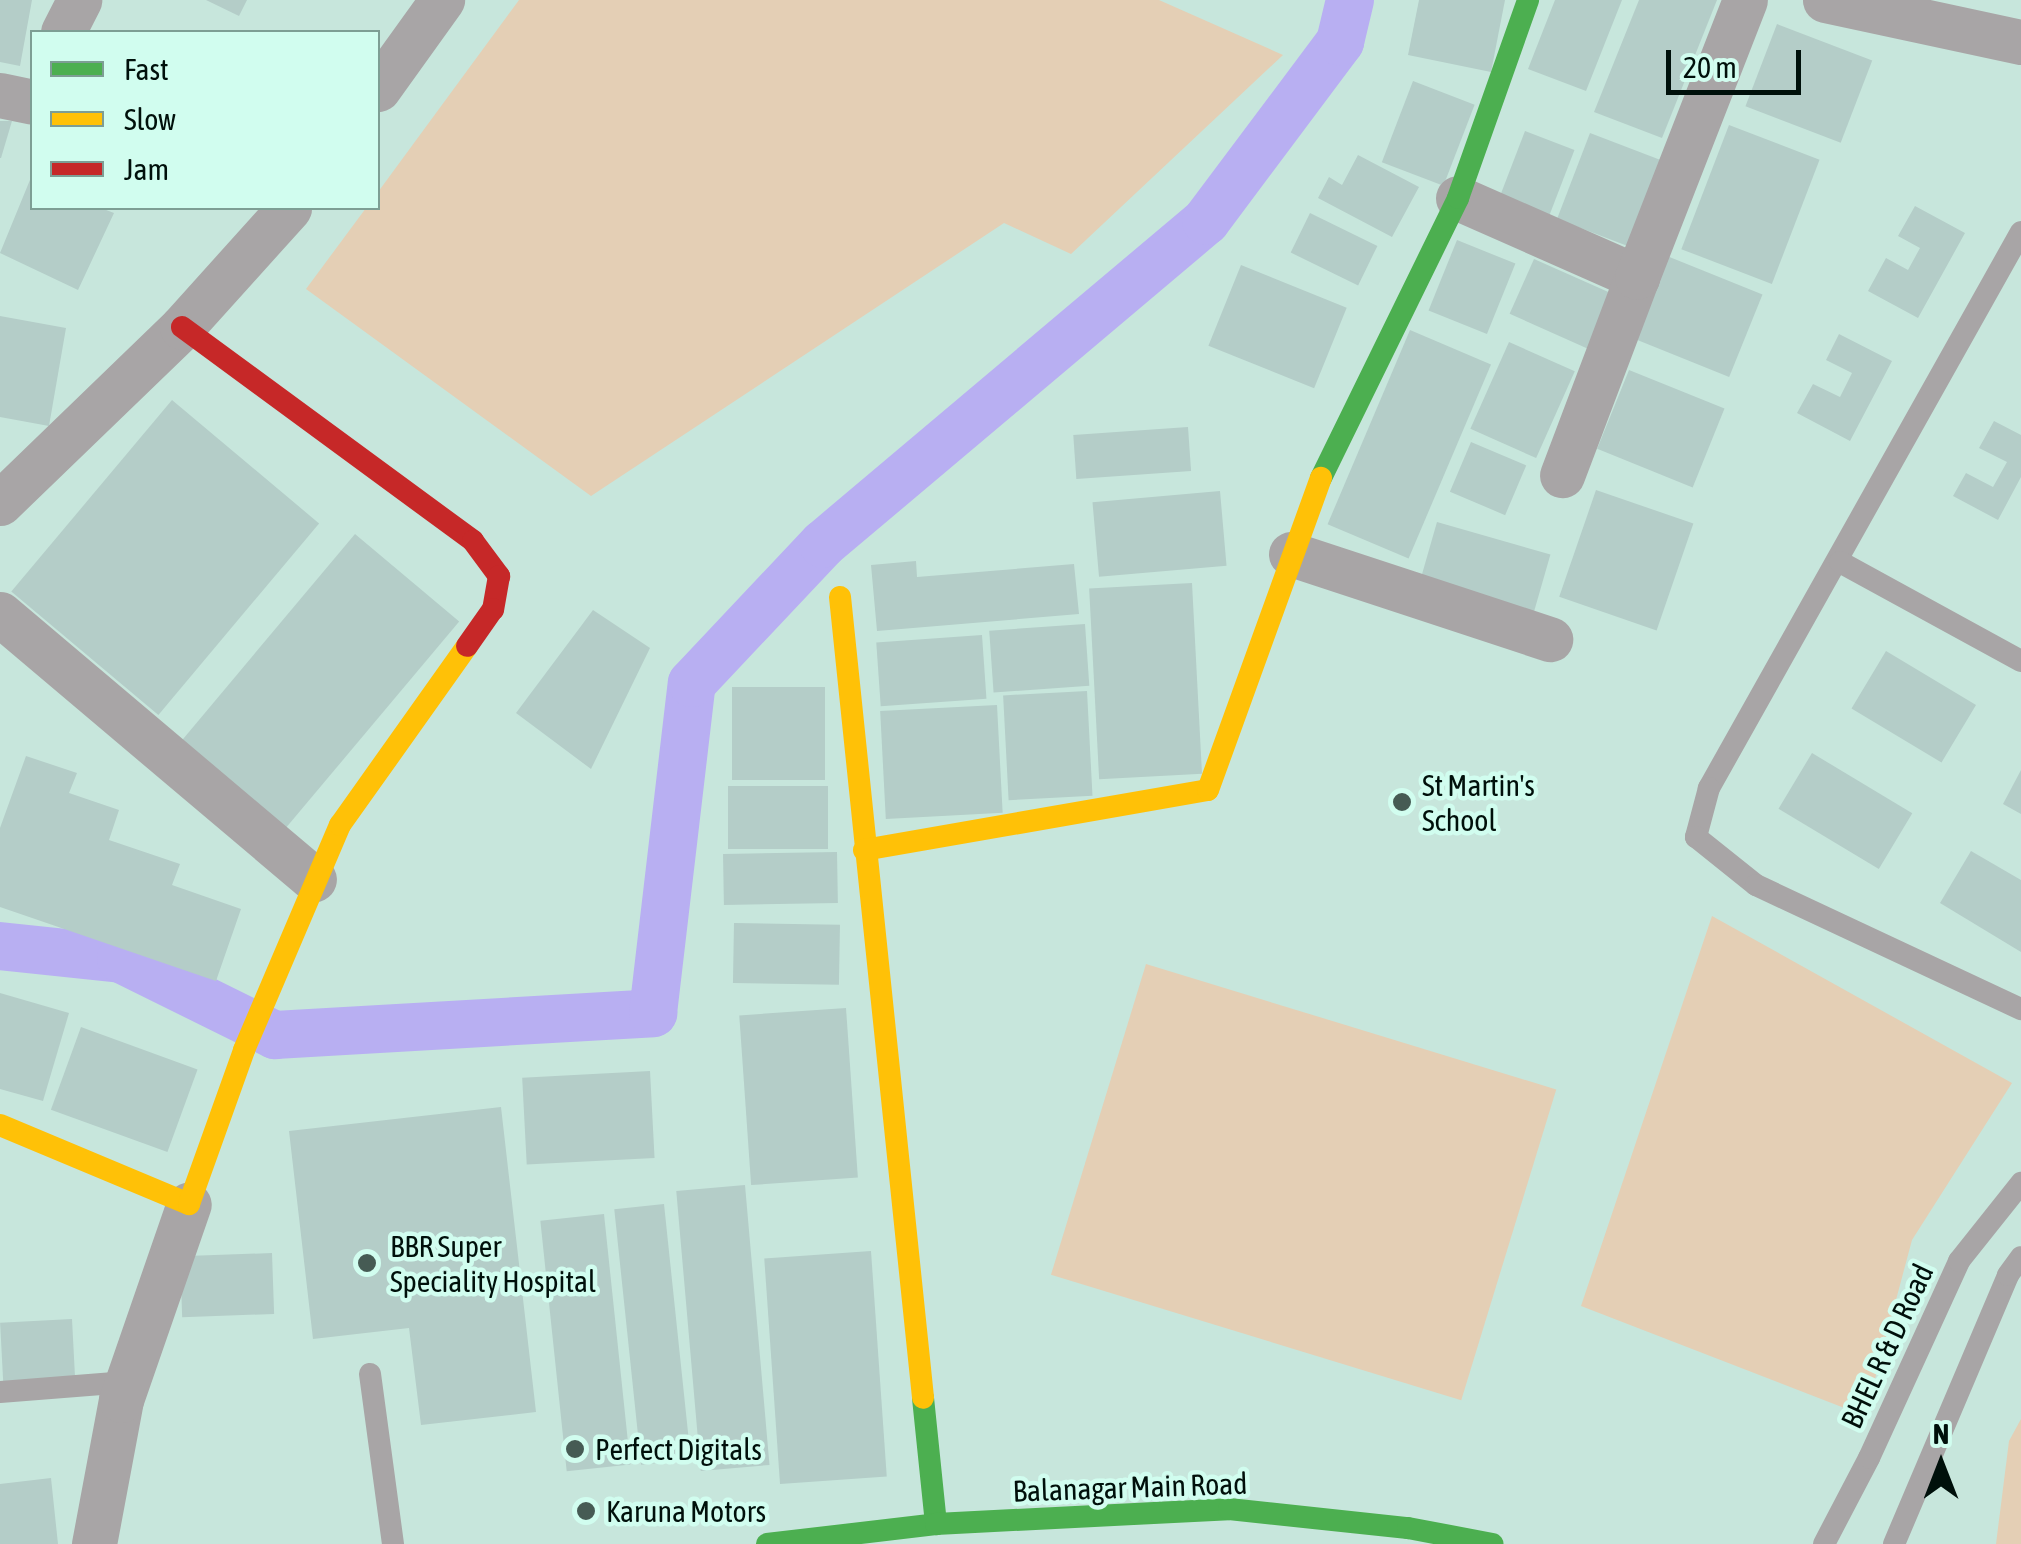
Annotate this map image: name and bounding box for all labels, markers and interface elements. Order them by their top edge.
legend [30,30,380,210]
scale bar [1671,30,1806,92]
text: 20 m [1683,50,1737,84]
text: Fast [124,52,169,86]
text: Slow [124,102,176,136]
text: Jam [124,152,169,186]
place label: St Martin's School [1422,767,1535,838]
marker: St Martin's School [1391,791,1413,813]
place label: BBR Super Speciality Hospital [390,1228,596,1298]
marker: BBR Super Speciality Hospital [354,1250,380,1276]
street label: BHEL R & D Road [1833,1258,1941,1434]
north arrow [1891,1414,1991,1514]
text: N [1933,1418,1949,1450]
place label: Perfect Digitals [595,1431,762,1467]
marker: Perfect Digitals [564,1438,586,1460]
street label: Balanagar Main Road [1012,1465,1248,1509]
place label: Karuna Motors [606,1493,766,1529]
marker: Karuna Motors [575,1500,597,1522]

